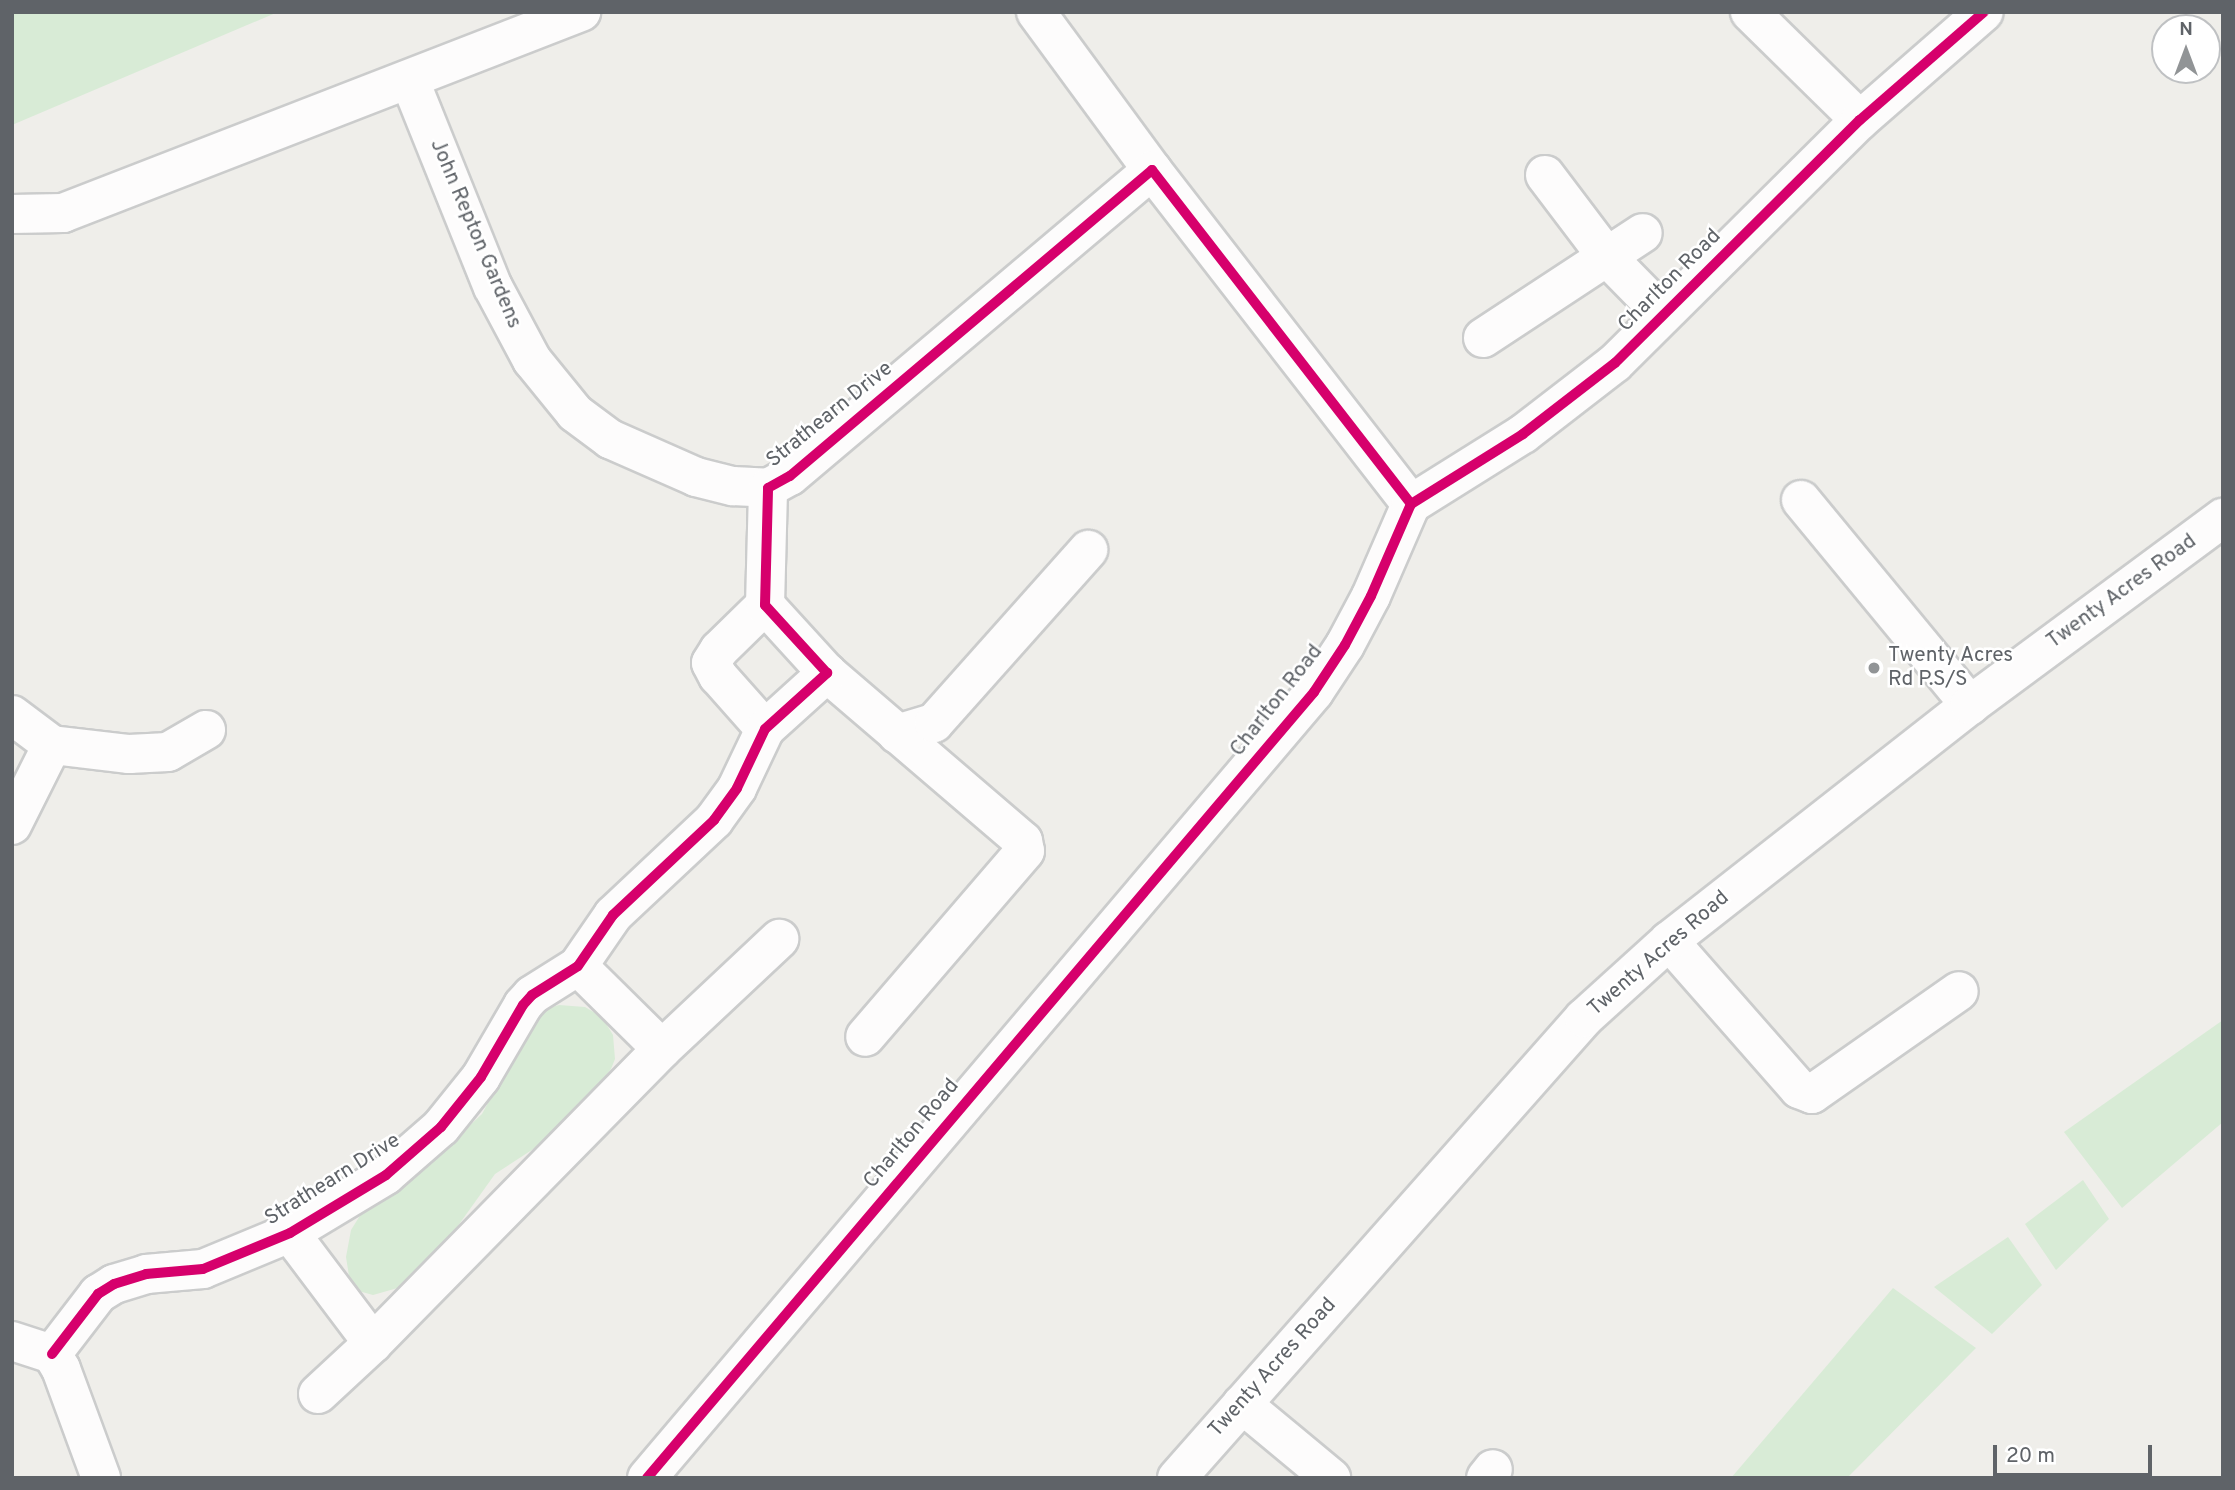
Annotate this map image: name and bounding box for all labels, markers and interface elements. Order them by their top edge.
north arrow [2151,14,2221,84]
text: N [2179,18,2193,42]
street label: John Repton Gardens [424,136,526,332]
street label: Charlton Road [1613,224,1727,338]
street label: Strathearn Drive [762,357,898,473]
street label: Twenty Acres Road [2042,529,2202,655]
street label: Charlton Road [1225,640,1329,762]
place label: Twenty Acres Rd P.S/S [1888,643,2014,693]
marker: Twenty Acres Rd P.S/S [1866,660,1882,676]
street label: Twenty Acres Road [1583,886,1735,1022]
street label: Charlton Road [859,1074,965,1194]
street label: Strathearn Drive [261,1128,405,1232]
street label: Twenty Acres Road [1204,1293,1342,1443]
scale bar [1997,1430,2156,1474]
text: 20 m [2006,1443,2055,1470]

